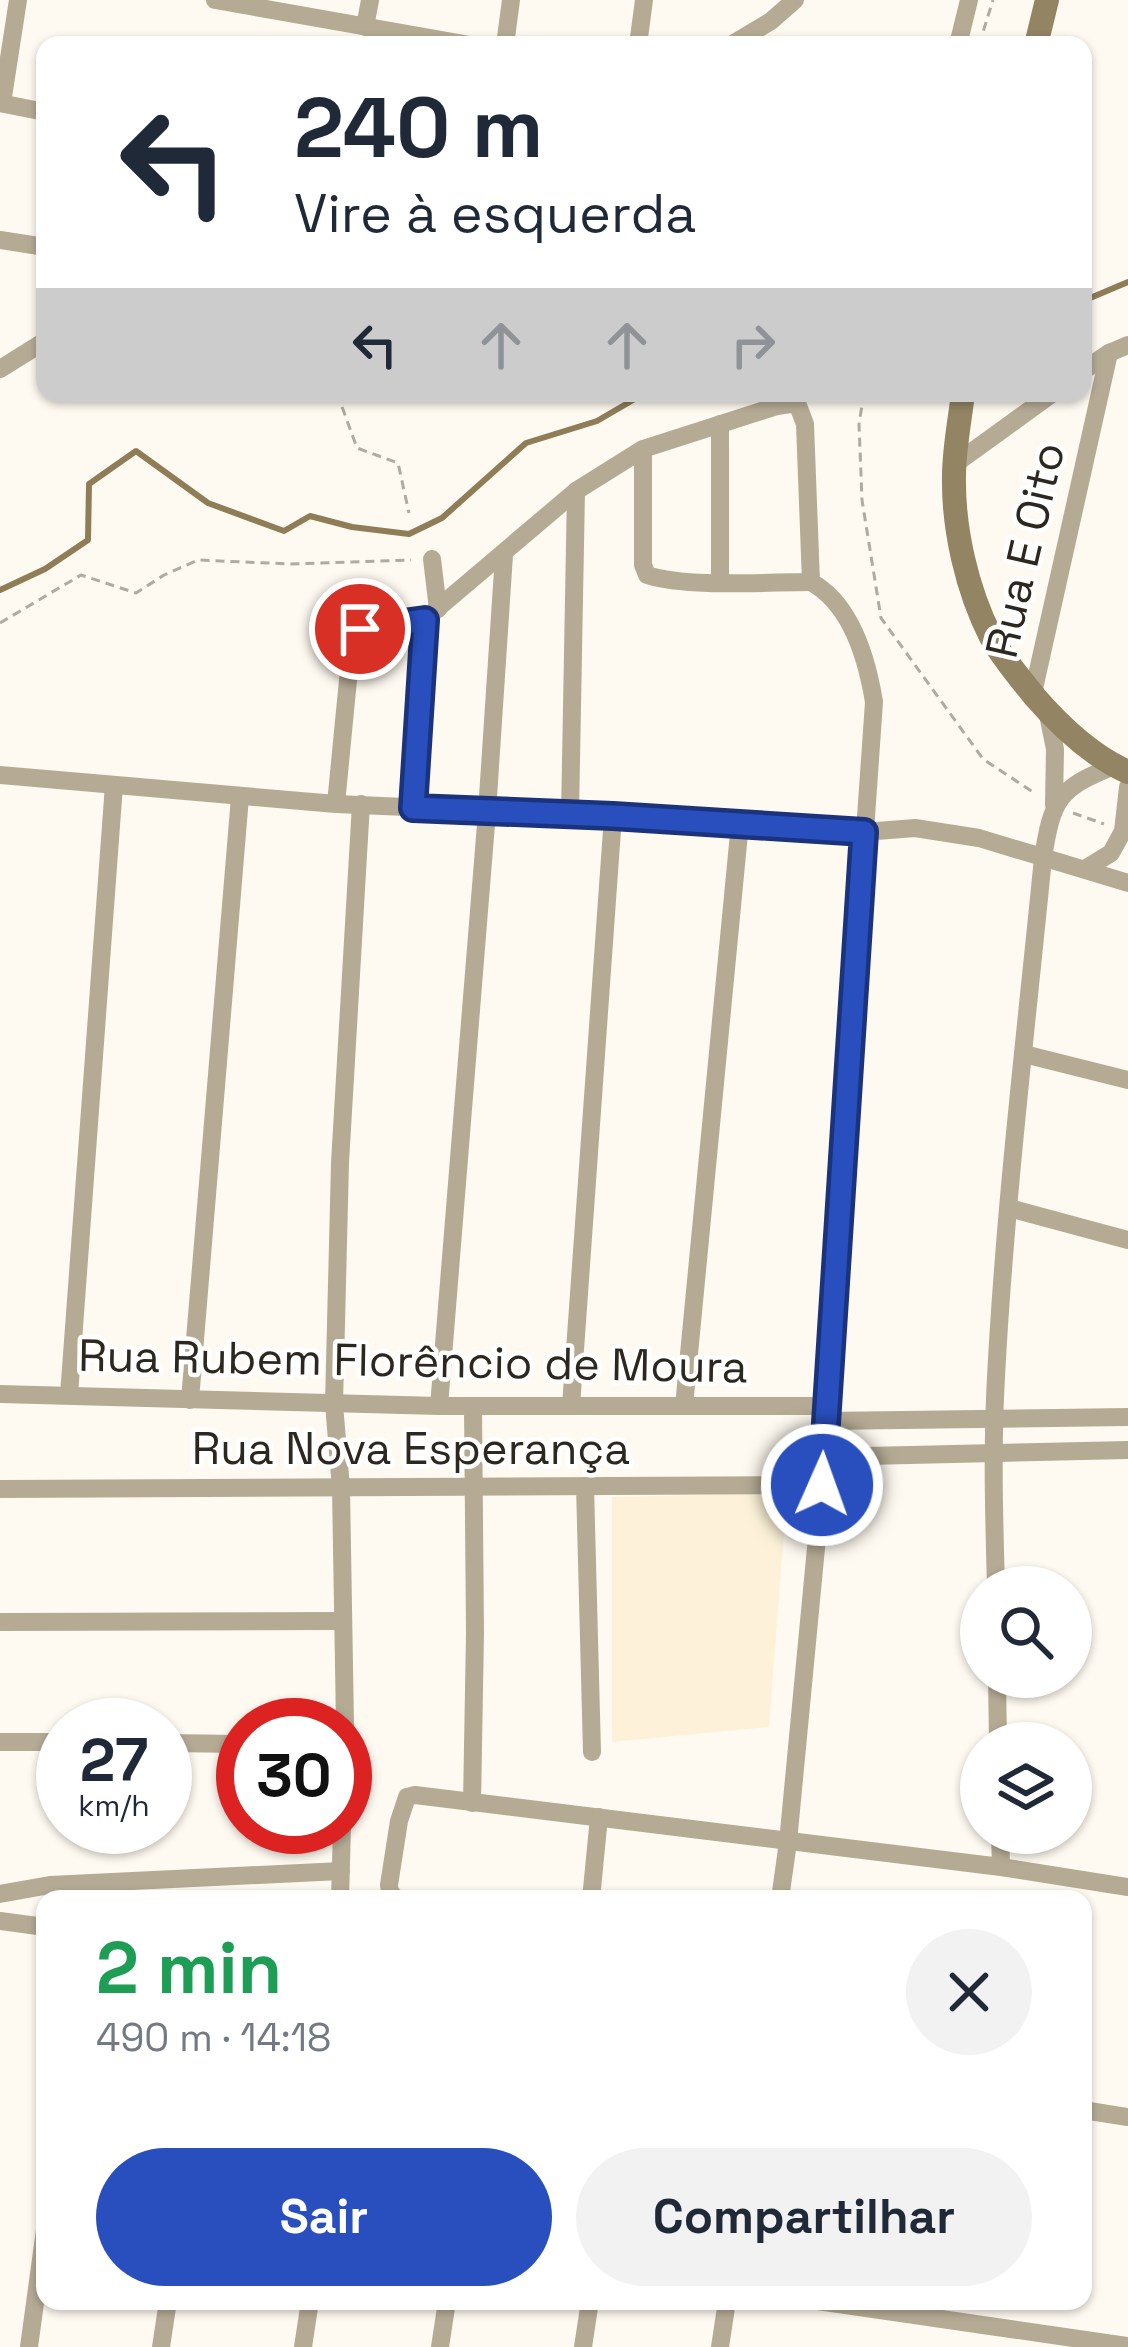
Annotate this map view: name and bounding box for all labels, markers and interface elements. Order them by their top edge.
text: 240 m [294,74,543,182]
icon: left [96,84,252,240]
text: Vire à esquerda [294,179,696,248]
icon: left [342,312,408,378]
icon: ahead [468,312,534,378]
icon: ahead [594,312,660,378]
icon: right [720,312,786,378]
street label: Rua E Oito [973,437,1077,663]
pin [309,578,411,680]
icon: arrive [327,596,393,662]
street label: Rua Rubem Florêncio de Moura [78,1327,748,1395]
street label: Rua Nova Esperança [192,1420,630,1477]
position arrow [759,1422,885,1548]
map controls [960,1566,1092,1854]
button: search [960,1566,1092,1698]
speed limit sign: 30 [216,1698,372,1854]
text: 27 [80,1722,148,1799]
button: layers [960,1722,1092,1854]
text: km/h [78,1786,150,1825]
text: 2 min [96,1922,282,2014]
button: close [906,1929,1032,2055]
text: 490 m · 14:18 [96,2013,331,2062]
button: Sair [96,2148,552,2286]
button: Compartilhar [576,2148,1032,2286]

